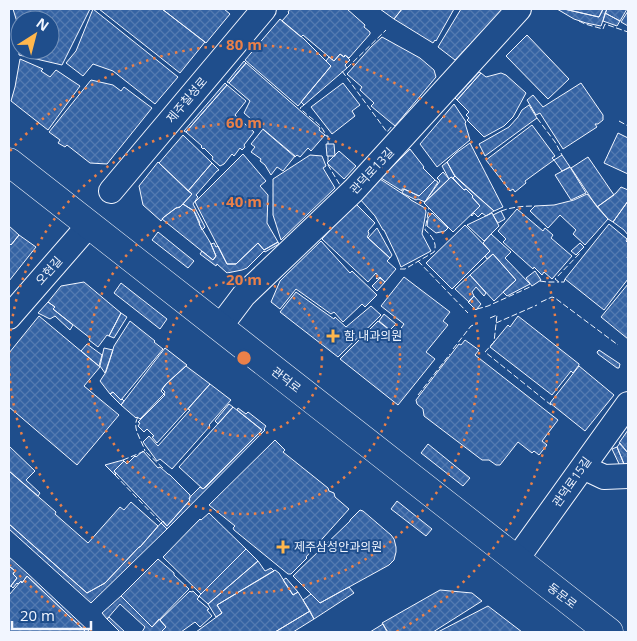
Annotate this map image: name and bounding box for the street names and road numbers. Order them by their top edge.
street label: 제주칠성로 [162,73,211,126]
street label: 관덕로13길 [346,144,398,198]
street label: 오현길 [31,253,66,289]
street label: 관덕로 [268,363,305,397]
street label: 관덕로15길 [548,453,595,510]
street label: 동문로 [544,579,581,613]

